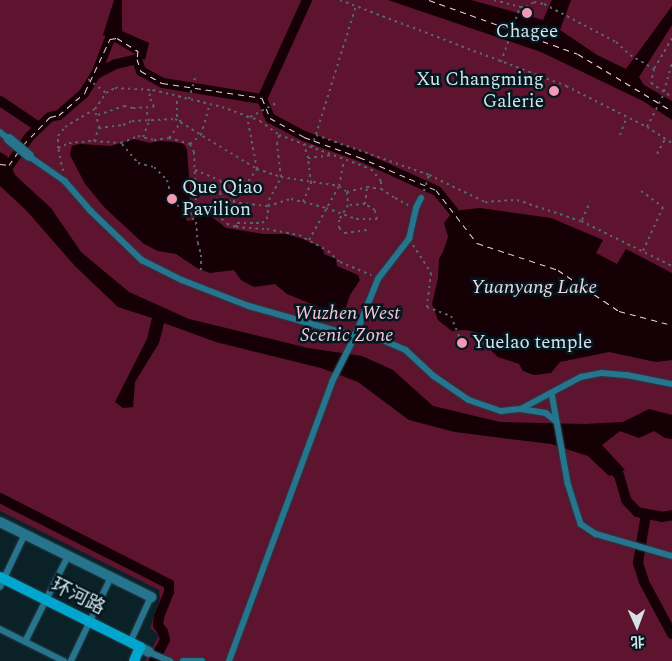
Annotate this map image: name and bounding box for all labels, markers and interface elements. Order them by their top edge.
marker: Chagee [521,7,533,19]
place label: Chagee [496,21,558,43]
place label: Xu Changming Galerie [416,69,544,113]
marker: Xu Changming Galerie [548,85,560,97]
place label: Que Qiao Pavilion [182,177,263,221]
marker: Que Qiao Pavilion [166,193,178,205]
water label: Yuanyang Lake [471,275,597,299]
park label: Wuzhen West Scenic Zone [294,303,400,347]
place label: Yuelao temple [472,332,592,354]
marker: Yuelao temple [456,337,468,349]
street label: 环河路 [47,574,109,620]
north arrow [612,601,662,651]
text: 北 [630,631,645,652]

